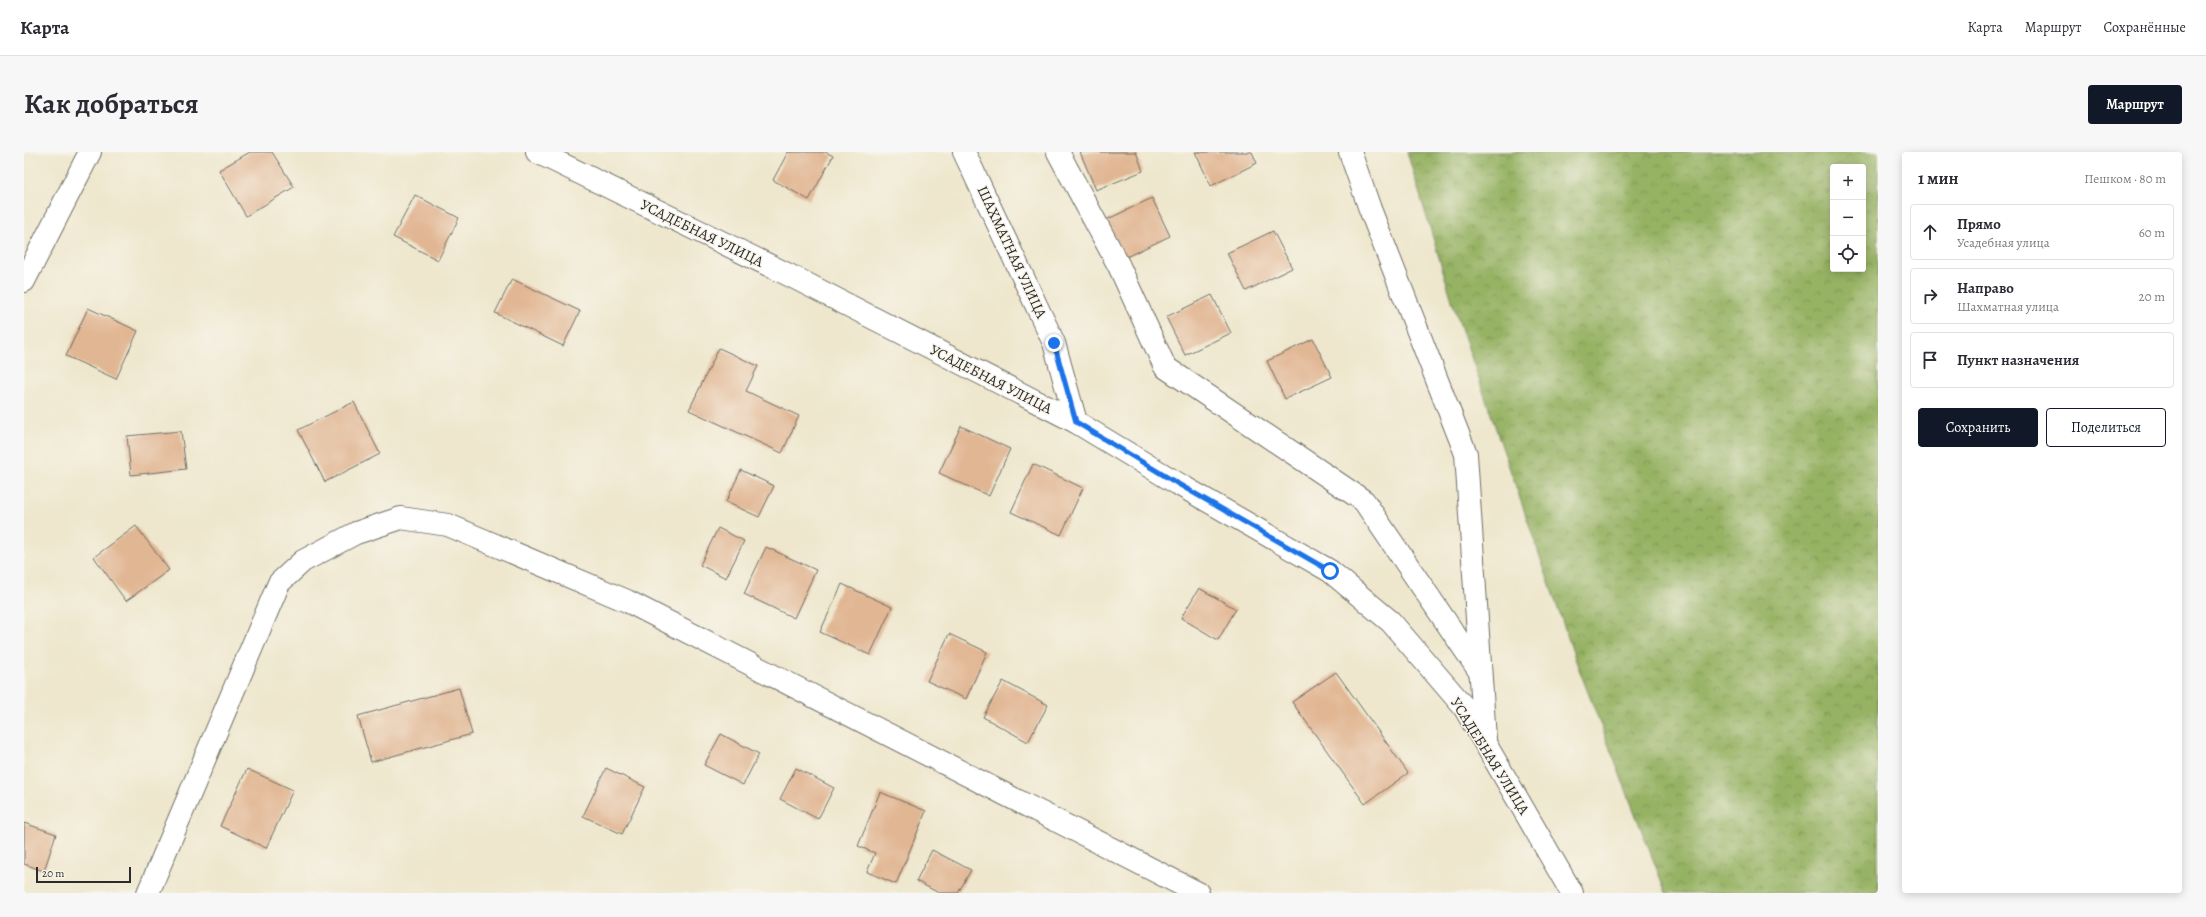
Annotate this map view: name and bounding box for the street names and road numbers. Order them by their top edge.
street label: ШАХМАТНАЯ УЛИЦА [972,182,1052,322]
street label: УСАДЕБНАЯ УЛИЦА [637,194,767,272]
street label: УСАДЕБНАЯ УЛИЦА [926,340,1056,419]
street label: УСАДЕБНАЯ УЛИЦА [1446,694,1534,819]

